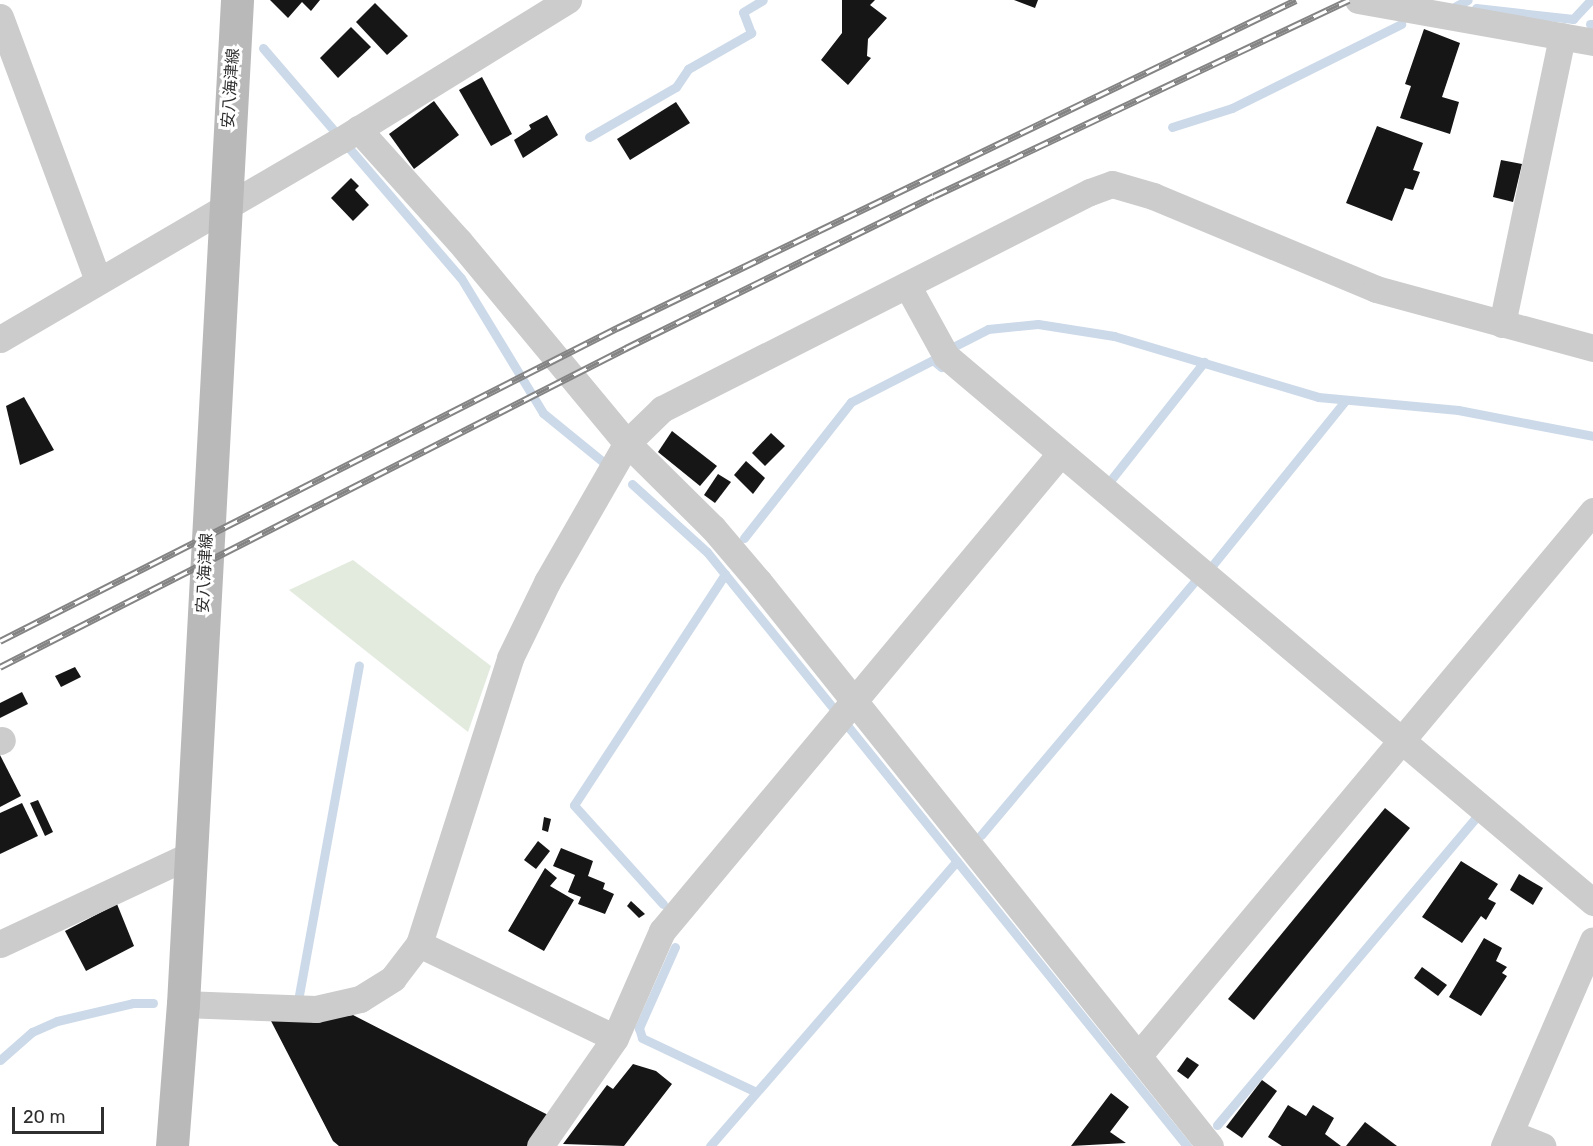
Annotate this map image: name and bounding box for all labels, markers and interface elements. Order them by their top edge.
street label: 安八海津線 [219,47,243,129]
street label: 安八海津線 [193,533,217,613]
scale bar [15,1095,106,1133]
text: 20 m [23,1106,65,1128]

